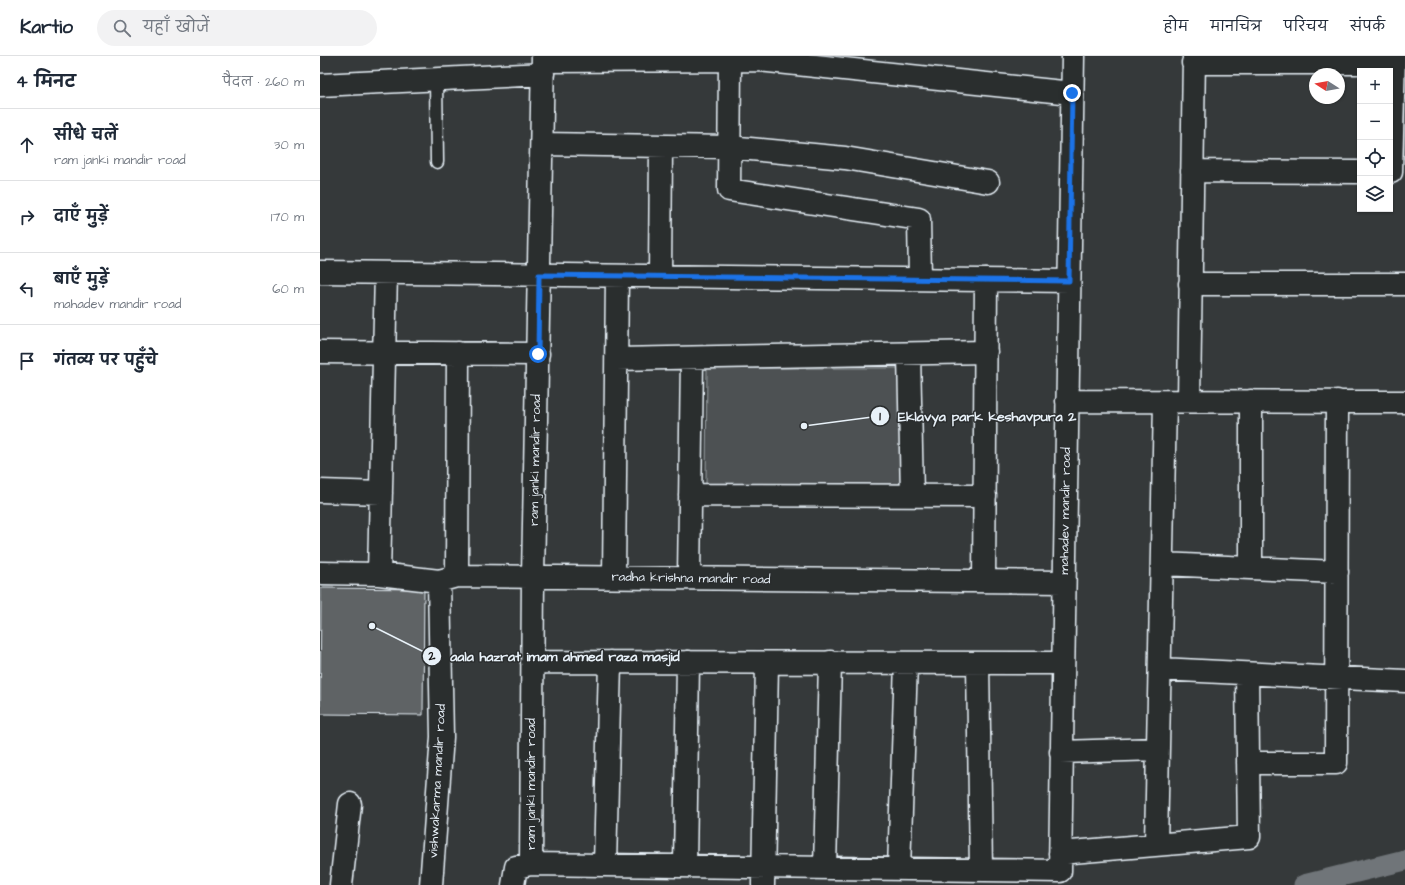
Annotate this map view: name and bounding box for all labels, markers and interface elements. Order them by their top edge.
search box [97,10,377,46]
text: Kartio [20,14,73,41]
icon: search [111,17,133,39]
text: यहाँ खोजें [143,17,210,38]
text: होम [1164,17,1188,37]
text: मानचित्र [1210,17,1262,37]
text: परिचय [1284,17,1328,37]
text: संपर्क [1350,17,1385,37]
north arrow [1309,68,1345,104]
map controls [1357,68,1393,212]
button: + [1357,68,1393,104]
text: 4 मिनट [16,70,76,94]
text: पैदल · 260 m [223,73,304,91]
route end [1063,84,1081,102]
button: − [1357,104,1393,140]
text: सीधे चलें [54,125,118,146]
icon: ahead [16,134,38,156]
text: 30 m [274,136,304,154]
button: locate [1357,140,1393,176]
text: ram janki mandir road [54,151,186,169]
button: layers [1357,176,1393,212]
icon: right [16,206,38,228]
text: दाएँ मुड़ें [54,206,108,227]
text: 170 m [271,208,304,226]
text: बाएँ मुड़ें [54,269,109,290]
icon: left [16,278,38,300]
text: 60 m [272,280,304,298]
text: mahadev mandir road [54,295,181,313]
route start [529,345,547,363]
icon: arrive [16,350,38,372]
text: गंतव्य पर पहुँचे [54,350,157,371]
street label: ram janki mandir road [525,394,545,526]
callout: Eklavya park keshavpura 2 [870,403,1084,429]
text: Eklavya park keshavpura 2 [898,407,1077,427]
text: 1 [879,408,881,425]
street label: mahadev mandir road [1055,447,1075,575]
street label: radha krishna mandir road [611,568,771,588]
callout: aala hazrat imam ahmed raza masjid [422,643,687,669]
text: aala hazrat imam ahmed raza masjid [449,647,681,667]
text: 2 [428,648,436,665]
street label: vishwakarma mandir road [424,703,450,859]
street label: ram janki mandir road [522,718,540,850]

